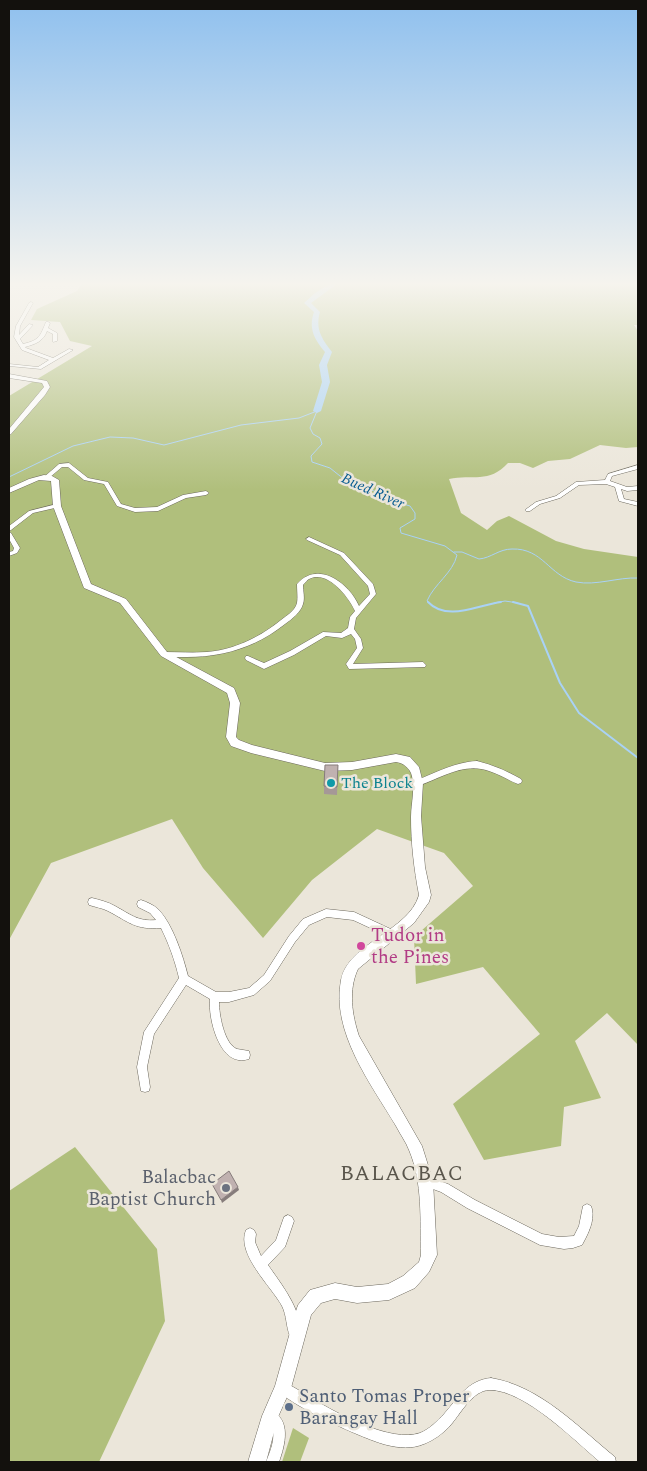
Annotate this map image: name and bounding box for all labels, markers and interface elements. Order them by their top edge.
water label: Bued River [338,467,409,515]
place label: The Block [341,771,413,795]
marker: The Block [325,777,337,789]
place label: Tudor in the Pines [371,921,449,972]
marker: Tudor in the Pines [355,940,367,952]
district label: BALACBAC [340,1158,464,1190]
place label: Balacbac Baptist Church [88,1163,216,1214]
marker: Balacbac Baptist Church [220,1182,232,1194]
place label: Santo Tomas Proper Barangay Hall [299,1382,470,1433]
marker: Santo Tomas Proper Barangay Hall [283,1401,295,1413]

